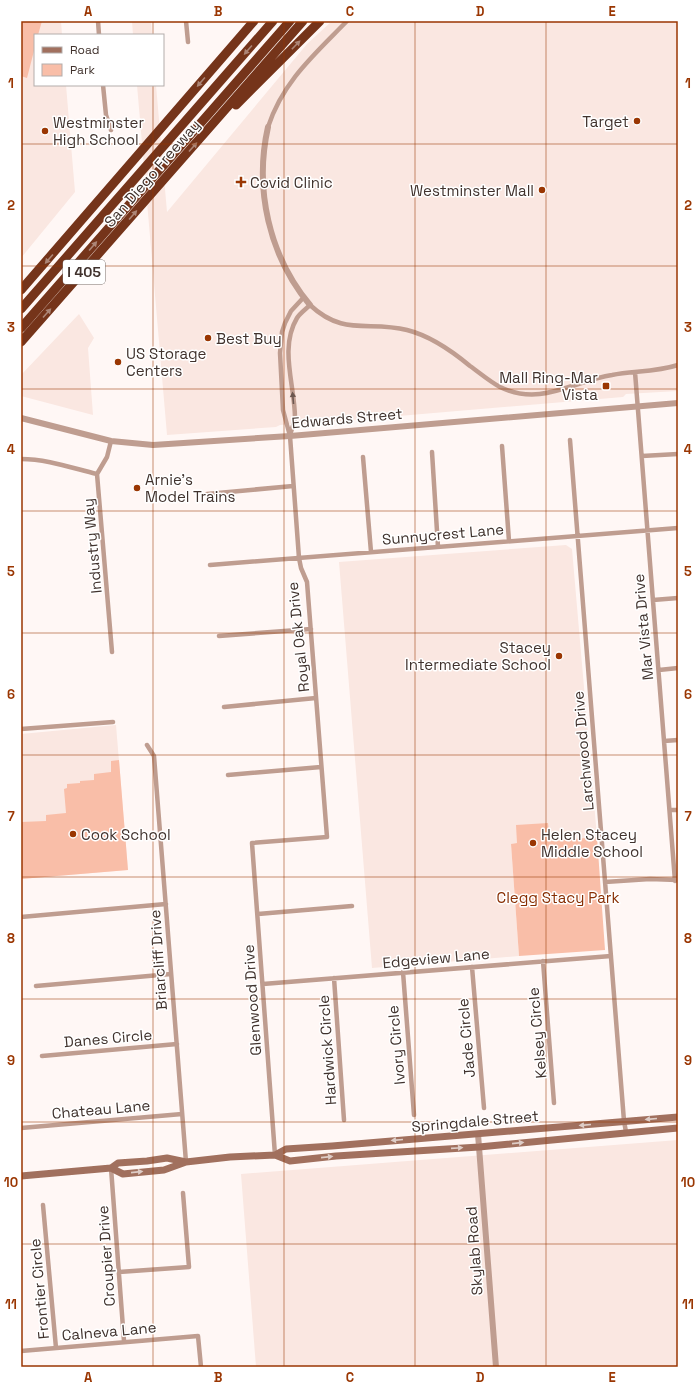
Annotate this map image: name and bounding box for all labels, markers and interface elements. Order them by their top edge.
text: A [84,3,93,20]
text: B [214,3,223,20]
text: C [346,3,354,20]
text: D [476,3,485,20]
text: E [608,3,616,20]
legend [34,34,164,86]
one-way arrow [291,40,301,50]
text: Road [70,42,99,58]
one-way arrow [243,45,252,56]
text: Park [70,62,95,78]
text: 1 [8,75,14,92]
text: 1 [685,75,691,92]
one-way arrow [196,77,205,87]
place label: Target [582,112,629,131]
place label: Westminster High School [53,113,144,149]
street label: San Diego Freeway [100,115,204,231]
marker: Target [632,116,642,126]
marker: Westminster High School [40,126,50,136]
one-way arrow [188,142,197,153]
place label: Covid Clinic [250,173,333,192]
marker: Covid Clinic [235,176,247,188]
place label: Westminster Mall [410,181,534,200]
marker: Westminster Mall [537,185,547,195]
text: 2 [7,197,15,214]
text: 2 [684,197,692,214]
one-way arrow [128,210,137,220]
one-way arrow [88,241,97,251]
one-way arrow [44,253,53,264]
road number: I 405 [63,260,105,284]
one-way arrow [42,308,52,318]
text: 3 [7,319,15,336]
text: 3 [684,319,692,336]
place label: Best Buy [216,329,282,348]
marker: Best Buy [203,333,213,343]
place label: US Storage Centers [126,344,207,380]
marker: US Storage Centers [113,357,123,367]
place label: Mall Ring-Mar Vista [499,368,598,404]
marker: Mall Ring-Mar Vista [601,381,611,391]
one-way arrow [289,392,296,404]
street label: Edwards Street [291,404,403,432]
text: 4 [7,441,15,458]
text: 4 [684,441,692,458]
place label: Arnie's Model Trains [145,470,236,506]
marker: Arnie's Model Trains [132,483,142,493]
street label: Industry Way [78,498,106,594]
street label: Sunnycrest Lane [381,519,505,549]
text: 5 [7,563,15,580]
text: 5 [684,563,692,580]
street label: Mar Vista Drive [629,573,657,681]
street label: Royal Oak Drive [283,581,313,693]
place label: Stacey Intermediate School [405,638,551,674]
marker: Stacey Intermediate School [554,651,564,661]
text: 6 [7,686,15,703]
text: 6 [684,686,692,703]
street label: Larchwood Drive [568,690,598,812]
text: 7 [7,808,15,825]
text: 7 [684,808,692,825]
place label: Cook School [81,825,171,844]
place label: Helen Stacey Middle School [541,825,643,861]
marker: Cook School [68,829,78,839]
marker: Helen Stacey Middle School [528,838,538,848]
park label: Clegg Stacy Park [497,888,619,907]
street label: Briarcliff Drive [145,909,171,1011]
text: 8 [7,930,15,947]
text: 8 [684,930,692,947]
street label: Glenwood Drive [239,944,265,1056]
street label: Edgeview Lane [382,944,491,972]
street label: Kelsey Circle [524,987,550,1079]
street label: Hardwick Circle [314,994,340,1106]
street label: Jade Circle [453,997,479,1078]
street label: Ivory Circle [383,1004,409,1085]
street label: Danes Circle [63,1025,153,1051]
text: 9 [7,1052,15,1069]
text: 9 [684,1052,692,1069]
street label: Chateau Lane [51,1095,151,1123]
street label: Springdale Street [411,1106,539,1136]
one-way arrow [645,1116,657,1122]
one-way arrow [579,1121,591,1128]
one-way arrow [391,1137,403,1144]
one-way arrow [512,1139,524,1146]
one-way arrow [451,1145,463,1152]
one-way arrow [321,1153,333,1160]
one-way arrow [131,1169,143,1176]
text: 10 [4,1174,18,1191]
text: 10 [681,1174,695,1191]
street label: Croupier Drive [93,1205,119,1307]
street label: Skylab Road [461,1206,487,1296]
street label: Frontier Circle [25,1238,53,1340]
text: 11 [5,1296,17,1313]
text: 11 [682,1296,694,1313]
street label: Calneva Lane [61,1317,157,1345]
text: A [84,1369,93,1386]
text: B [214,1369,223,1386]
text: C [346,1369,354,1386]
text: D [476,1369,485,1386]
text: E [608,1369,616,1386]

